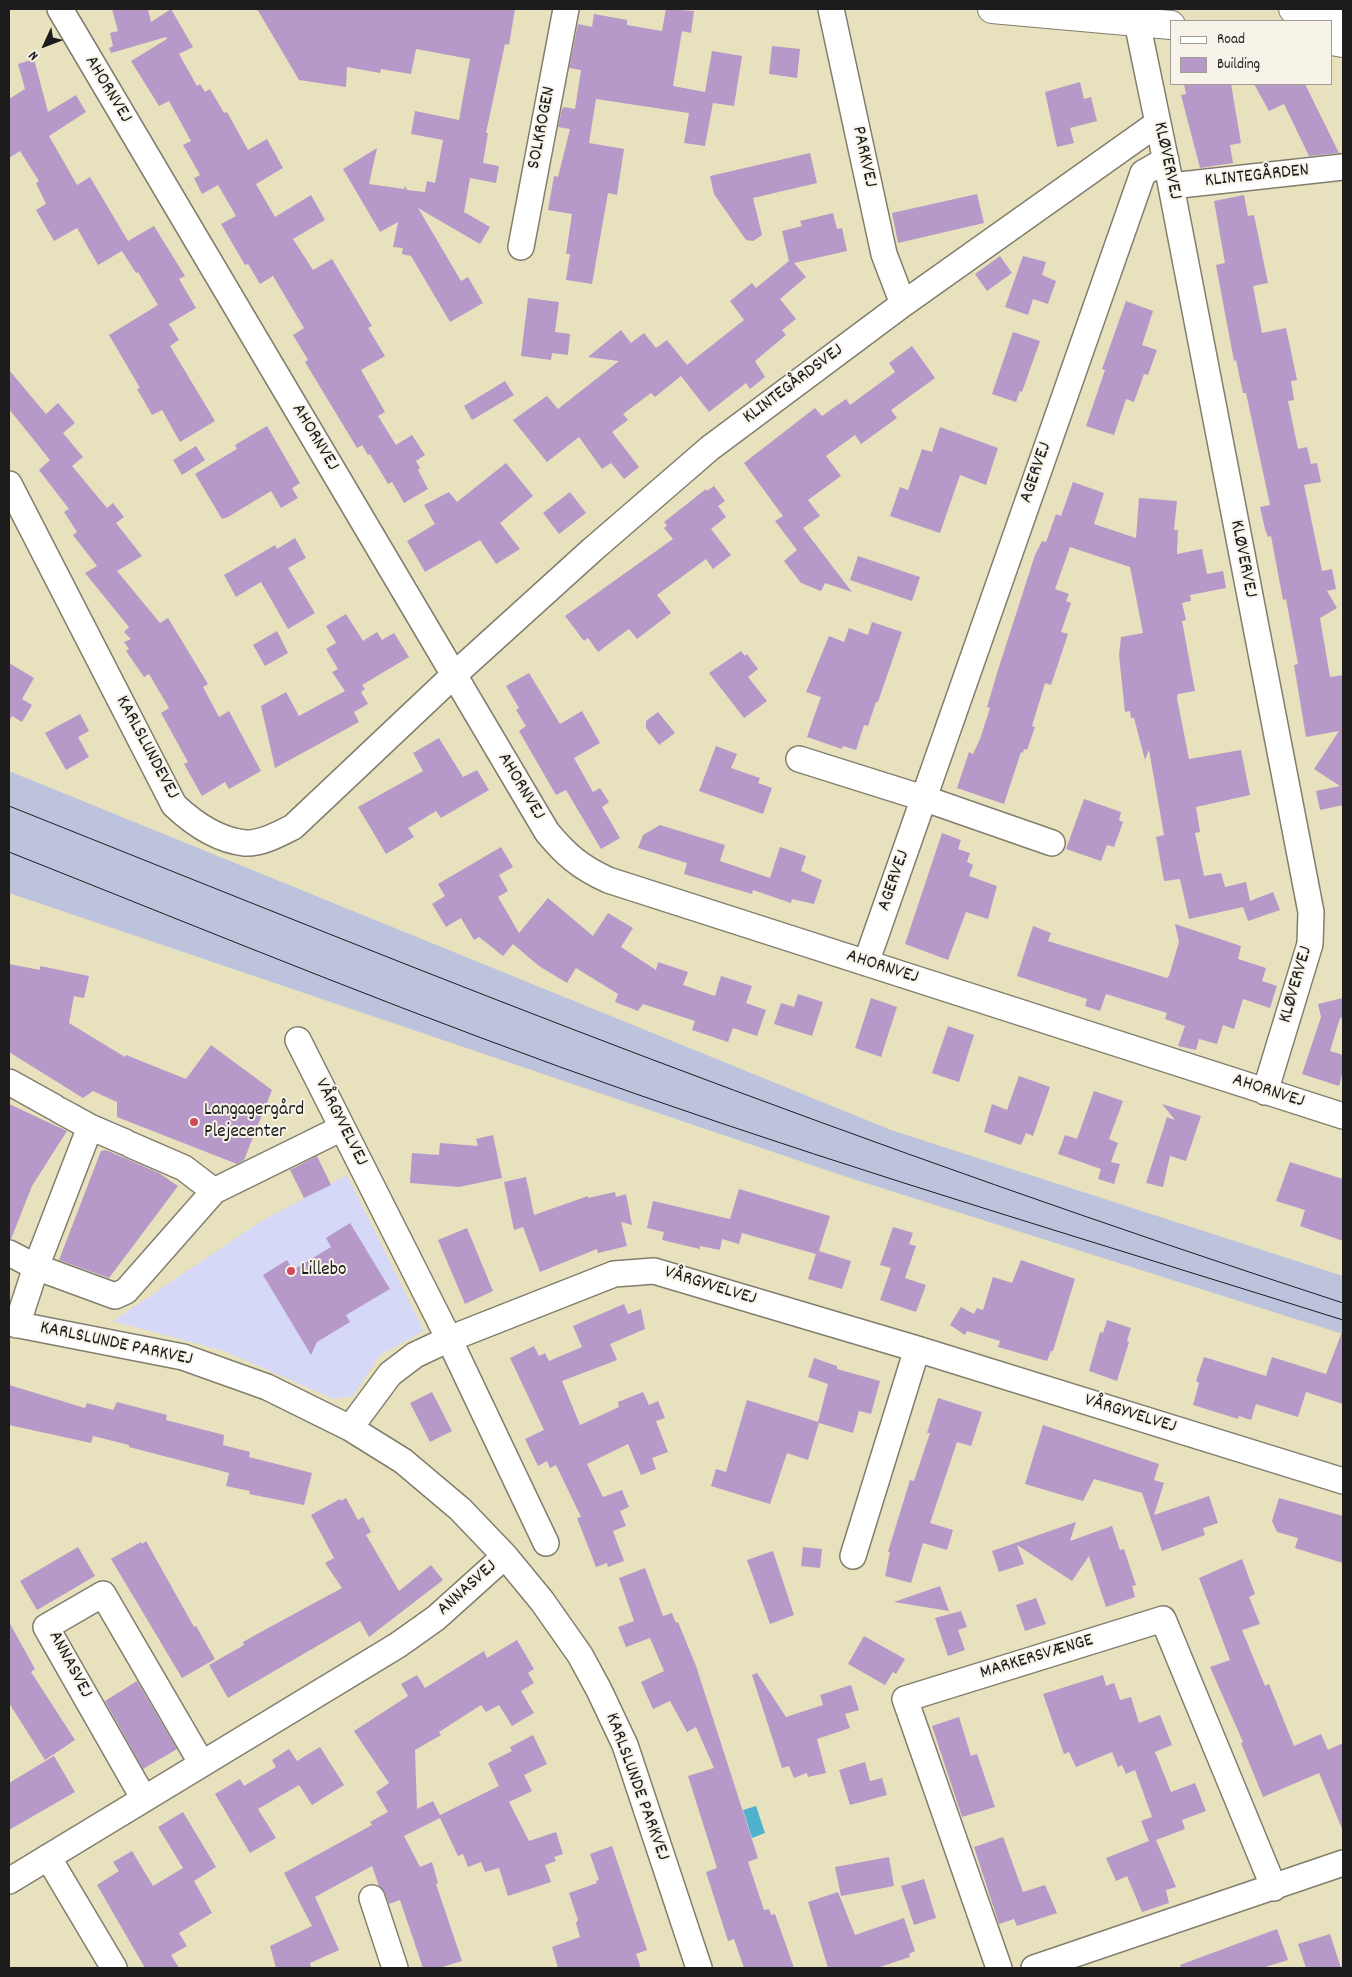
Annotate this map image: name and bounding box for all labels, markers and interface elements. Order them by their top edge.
north arrow [20,20,70,70]
legend [1170,20,1332,85]
text: Road [1217,29,1245,51]
text: N [24,46,44,65]
street label: AHORNVEJ [78,52,136,128]
text: Building [1217,54,1260,76]
street label: SOLKROGEN [524,85,562,171]
street label: KLØVERVEJ [1147,120,1185,202]
street label: PARKVEJ [845,124,881,190]
street label: KLINTEGÅRDEN [1204,160,1310,194]
street label: KLINTEGÅRDSVEJ [739,340,849,430]
street label: AHORNVEJ [285,400,343,476]
street label: AGERVEJ [1016,440,1058,506]
street label: KLØVERVEJ [1223,518,1261,600]
street label: KARLSLUNDEVEJ [109,692,183,804]
street label: AHORNVEJ [491,749,549,825]
street label: AGERVEJ [874,848,916,914]
street label: KLØVERVEJ [1275,944,1319,1026]
street label: AHORNVEJ [843,946,921,990]
street label: AHORNVEJ [1229,1070,1307,1114]
street label: VÅRGYVELVEJ [308,1076,372,1170]
place label: Langagergård Plejecenter [204,1100,304,1144]
marker: Langagergård Plejecenter [188,1116,200,1128]
place label: Lillebo [301,1260,346,1282]
street label: VÅRGYVELVEJ [661,1262,759,1312]
marker: Lillebo [285,1265,297,1277]
street label: KARLSLUNDE PARKVEJ [38,1318,194,1372]
street label: VÅRGYVELVEJ [1081,1390,1179,1440]
street label: ANNASVEJ [433,1556,503,1622]
street label: ANNASVEJ [42,1628,96,1702]
street label: MARKERSVÆNGE [978,1630,1096,1686]
street label: KARLSLUNDE PARKVEJ [599,1710,673,1864]

